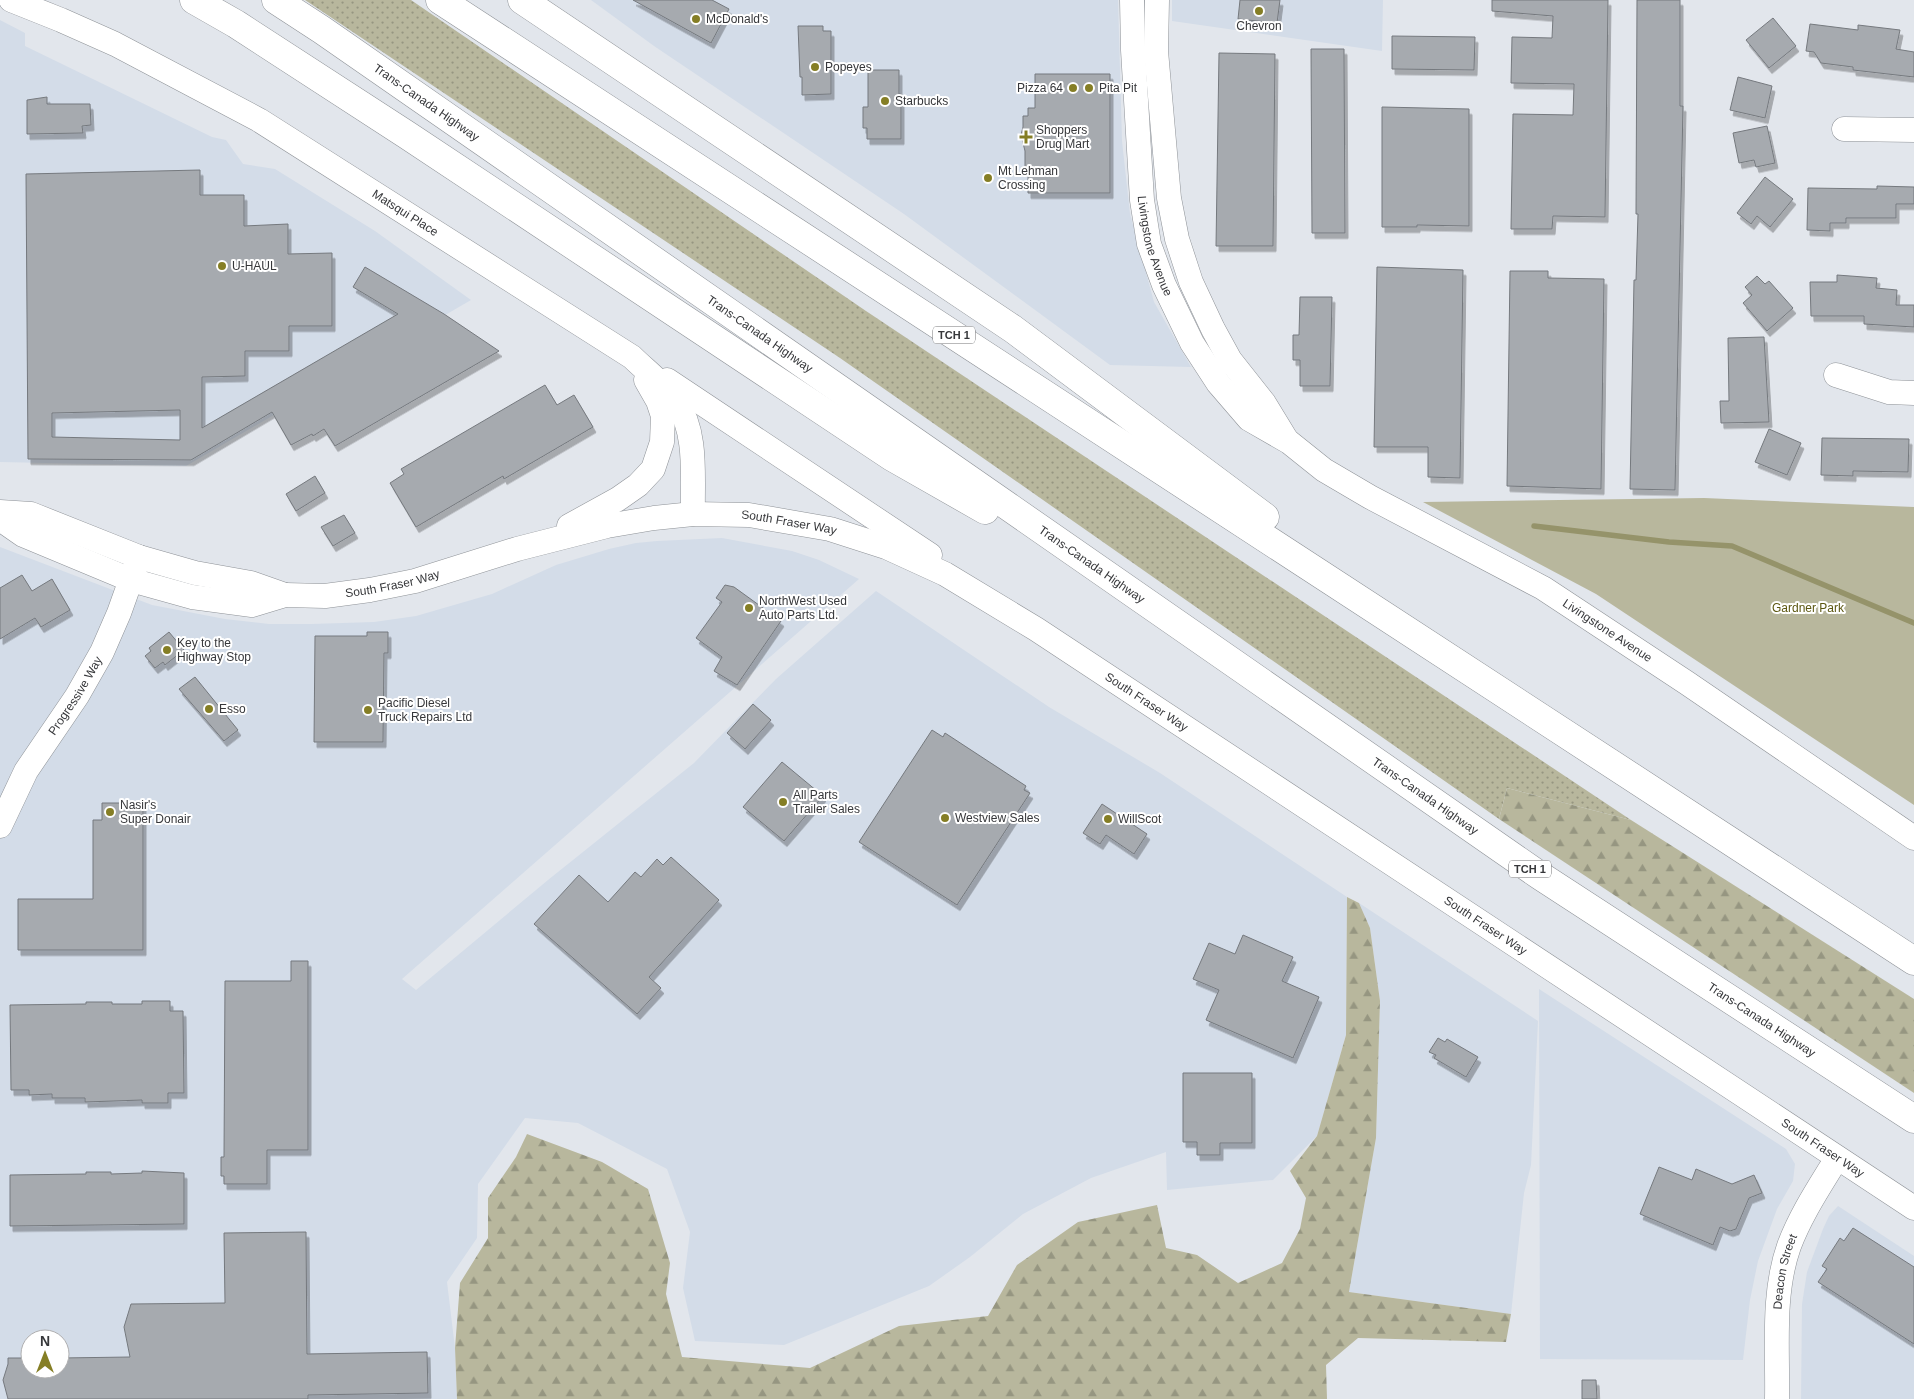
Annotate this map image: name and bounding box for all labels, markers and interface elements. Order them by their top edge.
marker: Chevron [1253,5,1265,17]
place label: McDonald's [706,12,768,26]
marker: McDonald's [690,13,702,25]
place label: Chevron [1236,19,1282,33]
place label: Popeyes [825,60,872,74]
street label: Trans-Canada Highway [371,61,482,144]
marker: Popeyes [809,61,821,73]
place label: Pizza 64 [1017,81,1063,95]
place label: Pita Pit [1099,81,1138,95]
marker: Pizza 64 [1067,82,1079,94]
marker: Pita Pit [1083,82,1095,94]
place label: Starbucks [895,94,948,108]
marker: Starbucks [879,95,891,107]
place label: Shoppers Drug Mart [1036,123,1090,151]
marker: Shoppers Drug Mart [1020,131,1032,143]
place label: Mt Lehman Crossing [998,164,1058,192]
marker: Mt Lehman Crossing [982,172,994,184]
street label: Matsqui Place [370,187,441,239]
street label: Livingstone Avenue [1135,195,1175,299]
place label: U-HAUL [232,259,277,273]
marker: U-HAUL [216,260,228,272]
street label: Trans-Canada Highway [704,292,816,376]
road number: TCH 1 [933,326,975,344]
street label: South Fraser Way [741,508,838,538]
street label: Trans-Canada Highway [1036,523,1147,606]
street label: South Fraser Way [344,567,441,600]
place label: NorthWest Used Auto Parts Ltd. [759,594,847,622]
street label: Livingstone Avenue [1560,596,1655,665]
park label: Gardner Park [1772,601,1845,615]
marker: NorthWest Used Auto Parts Ltd. [743,602,755,614]
place label: Key to the Highway Stop [177,636,251,664]
marker: Key to the Highway Stop [161,644,173,656]
street label: Progressive Way [46,654,105,738]
street label: South Fraser Way [1102,670,1191,734]
place label: Pacific Diesel Truck Repairs Ltd [378,696,472,724]
place label: Esso [219,702,246,716]
marker: Esso [203,703,215,715]
marker: Pacific Diesel Truck Repairs Ltd [362,704,374,716]
street label: Trans-Canada Highway [1370,754,1481,838]
place label: All Parts Trailer Sales [793,788,860,816]
marker: All Parts Trailer Sales [777,796,789,808]
place label: Nasir's Super Donair [120,798,191,826]
marker: Nasir's Super Donair [104,806,116,818]
place label: Westview Sales [955,811,1039,825]
marker: Westview Sales [939,812,951,824]
place label: WillScot [1118,812,1162,826]
marker: WillScot [1102,813,1114,825]
road number: TCH 1 [1509,861,1551,878]
street label: South Fraser Way [1441,893,1530,958]
street label: Trans-Canada Highway [1705,980,1818,1060]
street label: South Fraser Way [1779,1115,1867,1180]
street label: Deacon Street [1770,1231,1800,1310]
north arrow [20,1329,70,1379]
text: N [40,1333,50,1349]

